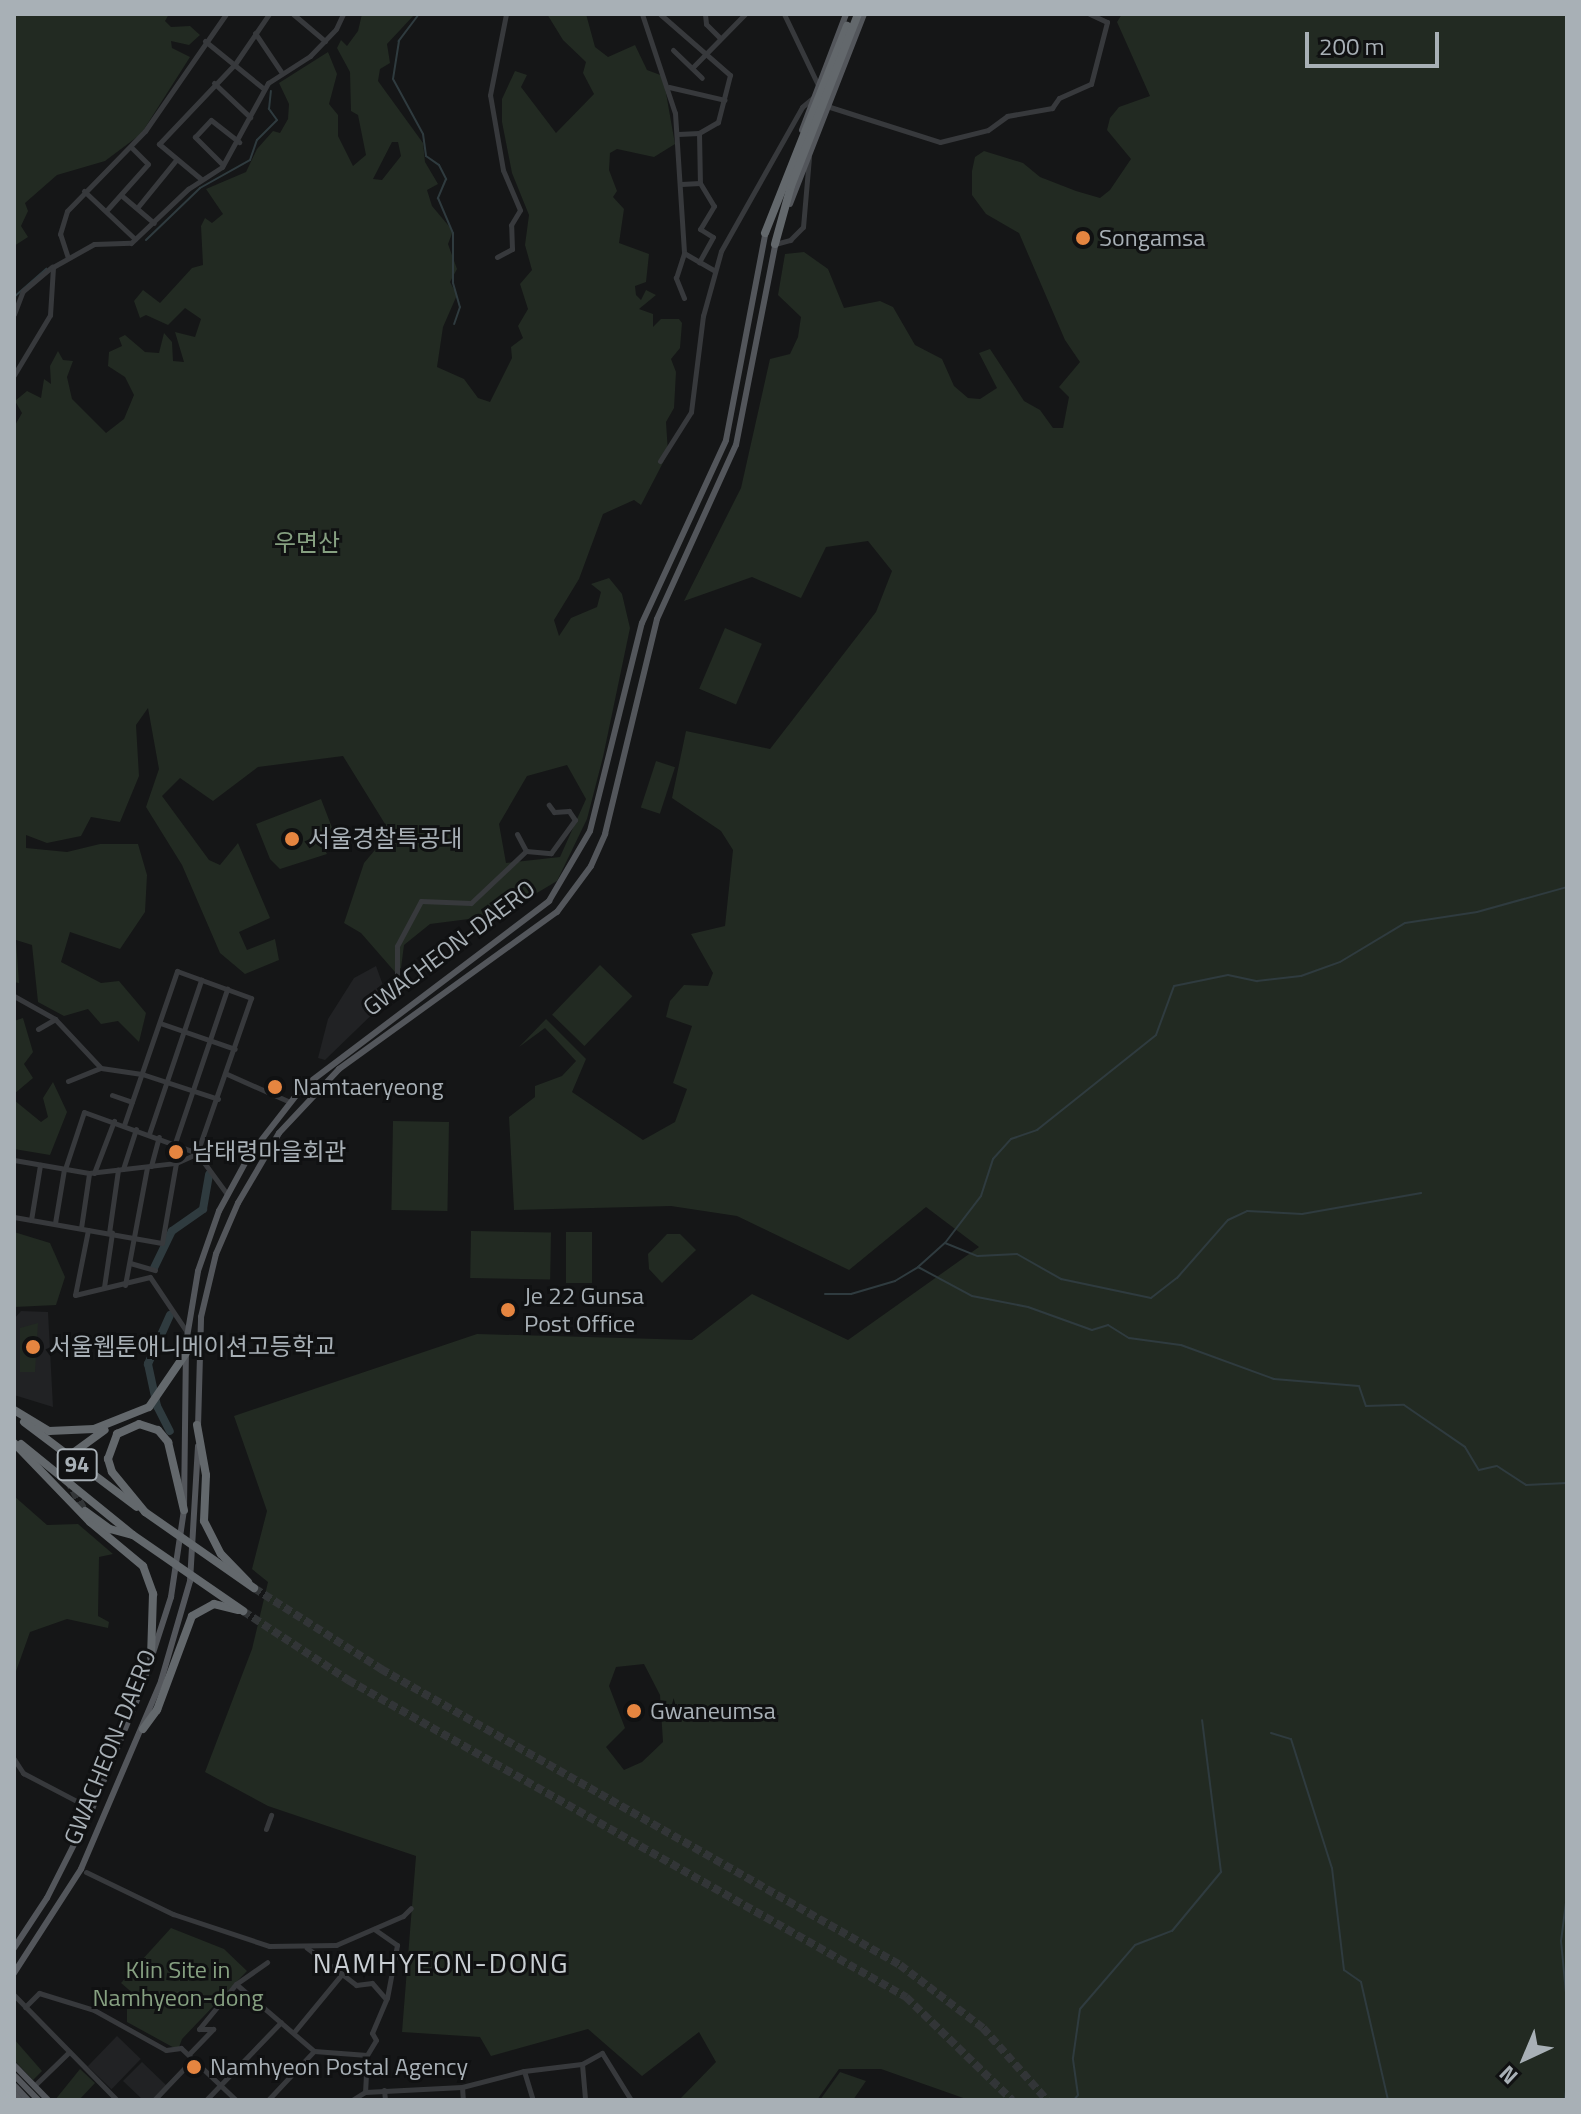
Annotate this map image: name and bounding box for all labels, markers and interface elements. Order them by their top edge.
scale bar [1309,16,1443,66]
text: 200 m [1319,28,1385,64]
place label: Songamsa [1099,224,1205,252]
marker: Songamsa [1074,229,1092,247]
park label: 우면산 [274,529,340,557]
place label: 서울경찰특공대 [308,825,463,853]
marker: 서울경찰특공대 [283,830,301,848]
street label: GWACHEON-DAERO [357,874,541,1022]
place label: Namtaeryeong [293,1073,444,1101]
marker: Namtaeryeong [264,1076,286,1098]
place label: 남태령마을회관 [192,1138,347,1166]
marker: 남태령마을회관 [167,1143,185,1161]
place label: Je 22 Gunsa Post Office [524,1282,644,1338]
marker: Je 22 Gunsa Post Office [499,1301,517,1319]
place label: 서울웹툰애니메이션고등학교 [49,1333,336,1361]
marker: 서울웹툰애니메이션고등학교 [24,1338,42,1356]
road number: 94 [55,1447,99,1483]
street label: GWACHEON-DAERO [58,1645,162,1849]
place label: Gwaneumsa [650,1697,776,1725]
marker: Gwaneumsa [625,1702,643,1720]
district label: NAMHYEON-DONG [313,1946,569,1980]
park label: Klin Site in Namhyeon-dong [92,1956,264,2012]
north arrow [1485,2018,1565,2098]
place label: Namhyeon Postal Agency [210,2053,468,2081]
marker: Namhyeon Postal Agency [185,2058,203,2076]
text: N [1491,2058,1526,2093]

